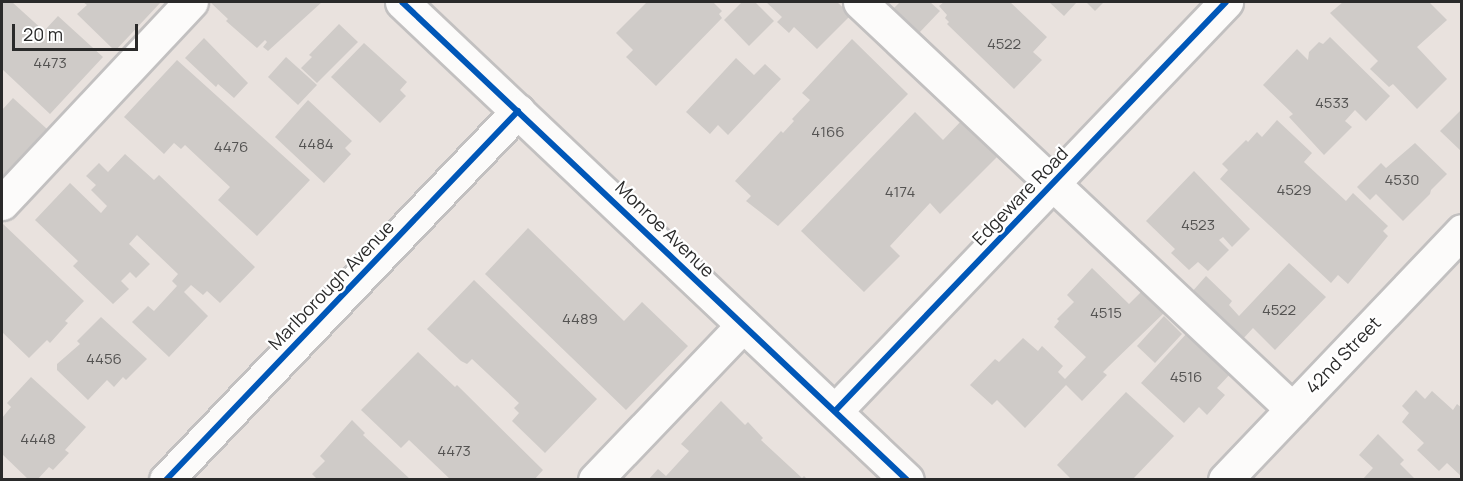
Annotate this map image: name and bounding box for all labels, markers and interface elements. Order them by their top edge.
scale bar [15,12,141,50]
text: 20 m [23,22,63,46]
house number: 4522 [987,35,1021,53]
house number: 4473 [33,54,67,72]
house number: 4533 [1315,94,1349,112]
house number: 4166 [811,123,845,141]
house number: 4484 [298,135,334,153]
house number: 4476 [214,138,248,156]
street label: Edgeware Road [968,142,1072,250]
house number: 4530 [1385,171,1419,189]
street label: Monroe Avenue [611,176,719,282]
house number: 4529 [1277,181,1311,199]
house number: 4174 [885,183,915,201]
street label: Marlborough Avenue [264,216,398,354]
house number: 4523 [1181,216,1215,234]
house number: 4522 [1262,301,1296,319]
house number: 4515 [1090,304,1122,322]
house number: 4489 [562,310,598,328]
street label: 42nd Street [1301,312,1385,398]
house number: 4456 [86,350,122,368]
house number: 4516 [1170,368,1202,386]
house number: 4448 [20,430,56,448]
house number: 4473 [437,442,471,460]

